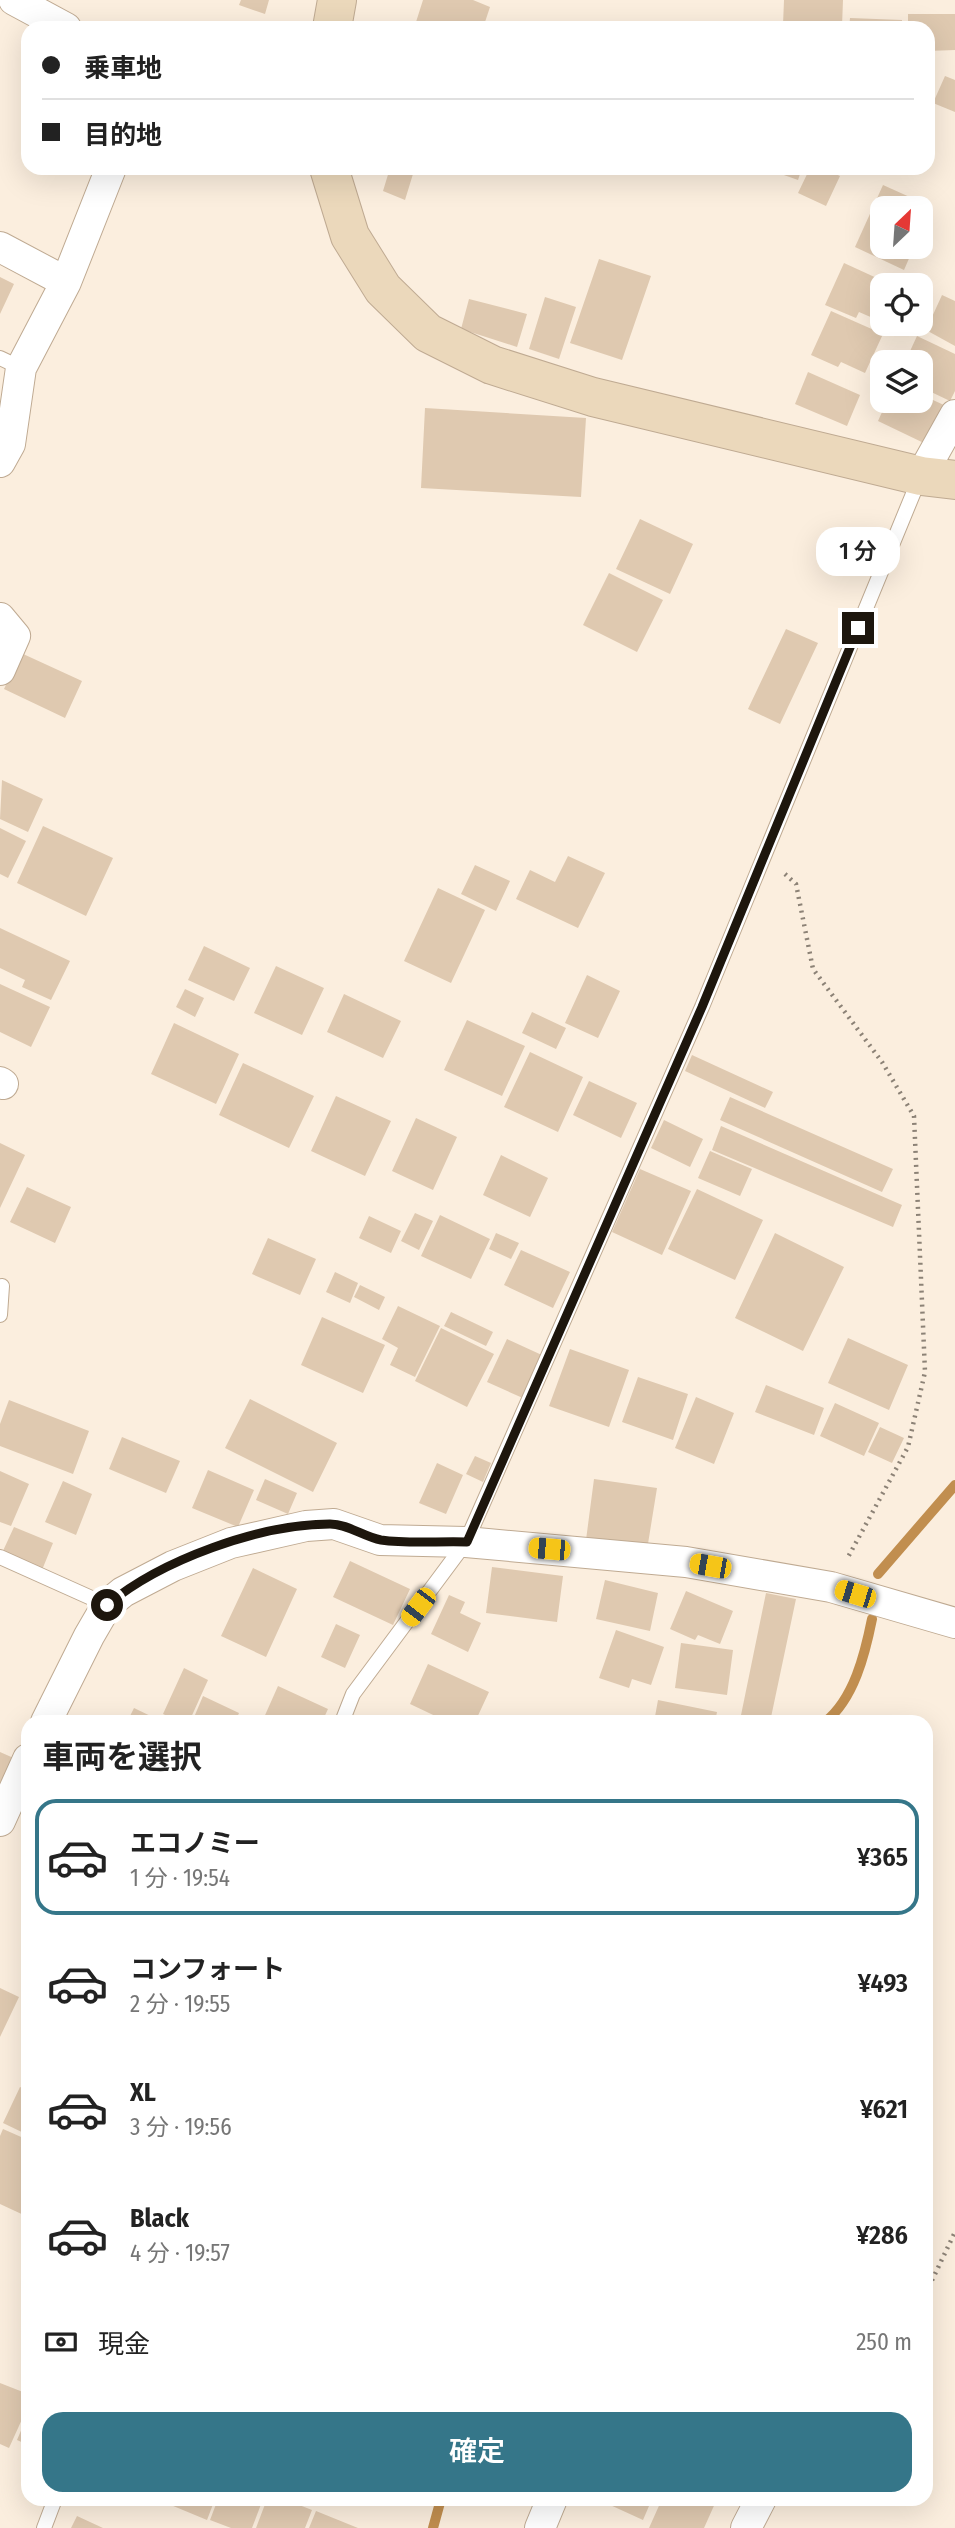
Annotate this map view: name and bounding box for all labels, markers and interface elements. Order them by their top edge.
text: 乗車地 [84,53,162,84]
text: 目的地 [84,120,162,151]
north arrow [870,196,933,259]
map controls [870,196,933,413]
button: locate [870,273,933,336]
button: layers [870,350,933,413]
callout: 1 分 [816,526,900,576]
text: 1 分 [839,537,877,565]
route end [842,612,874,644]
car [528,1537,571,1561]
car [688,1552,733,1580]
car [832,1578,879,1610]
car [397,1584,440,1630]
route start [91,1589,123,1621]
text: 車両を選択 [42,1738,202,1776]
icon: car [46,1826,109,1889]
text: エコノミー [130,1828,260,1859]
text: ¥365 [857,1842,908,1873]
text: 1 分 · 19:54 [130,1864,230,1892]
icon: car [46,1952,109,2015]
text: コンフォート [130,1954,285,1985]
text: ¥493 [858,1968,908,1999]
text: 2 分 · 19:55 [130,1990,230,2018]
text: XL [130,2077,156,2108]
icon: car [46,2078,109,2141]
text: ¥621 [860,2094,908,2125]
text: 3 分 · 19:56 [130,2113,232,2141]
text: Black [130,2203,189,2234]
icon: car [46,2204,109,2267]
text: ¥286 [856,2220,908,2251]
text: 4 分 · 19:57 [130,2239,230,2267]
icon: cash [42,2323,80,2361]
text: 250 m [856,2328,912,2356]
text: 現金 [98,2329,150,2360]
button: 確定 [42,2412,912,2492]

